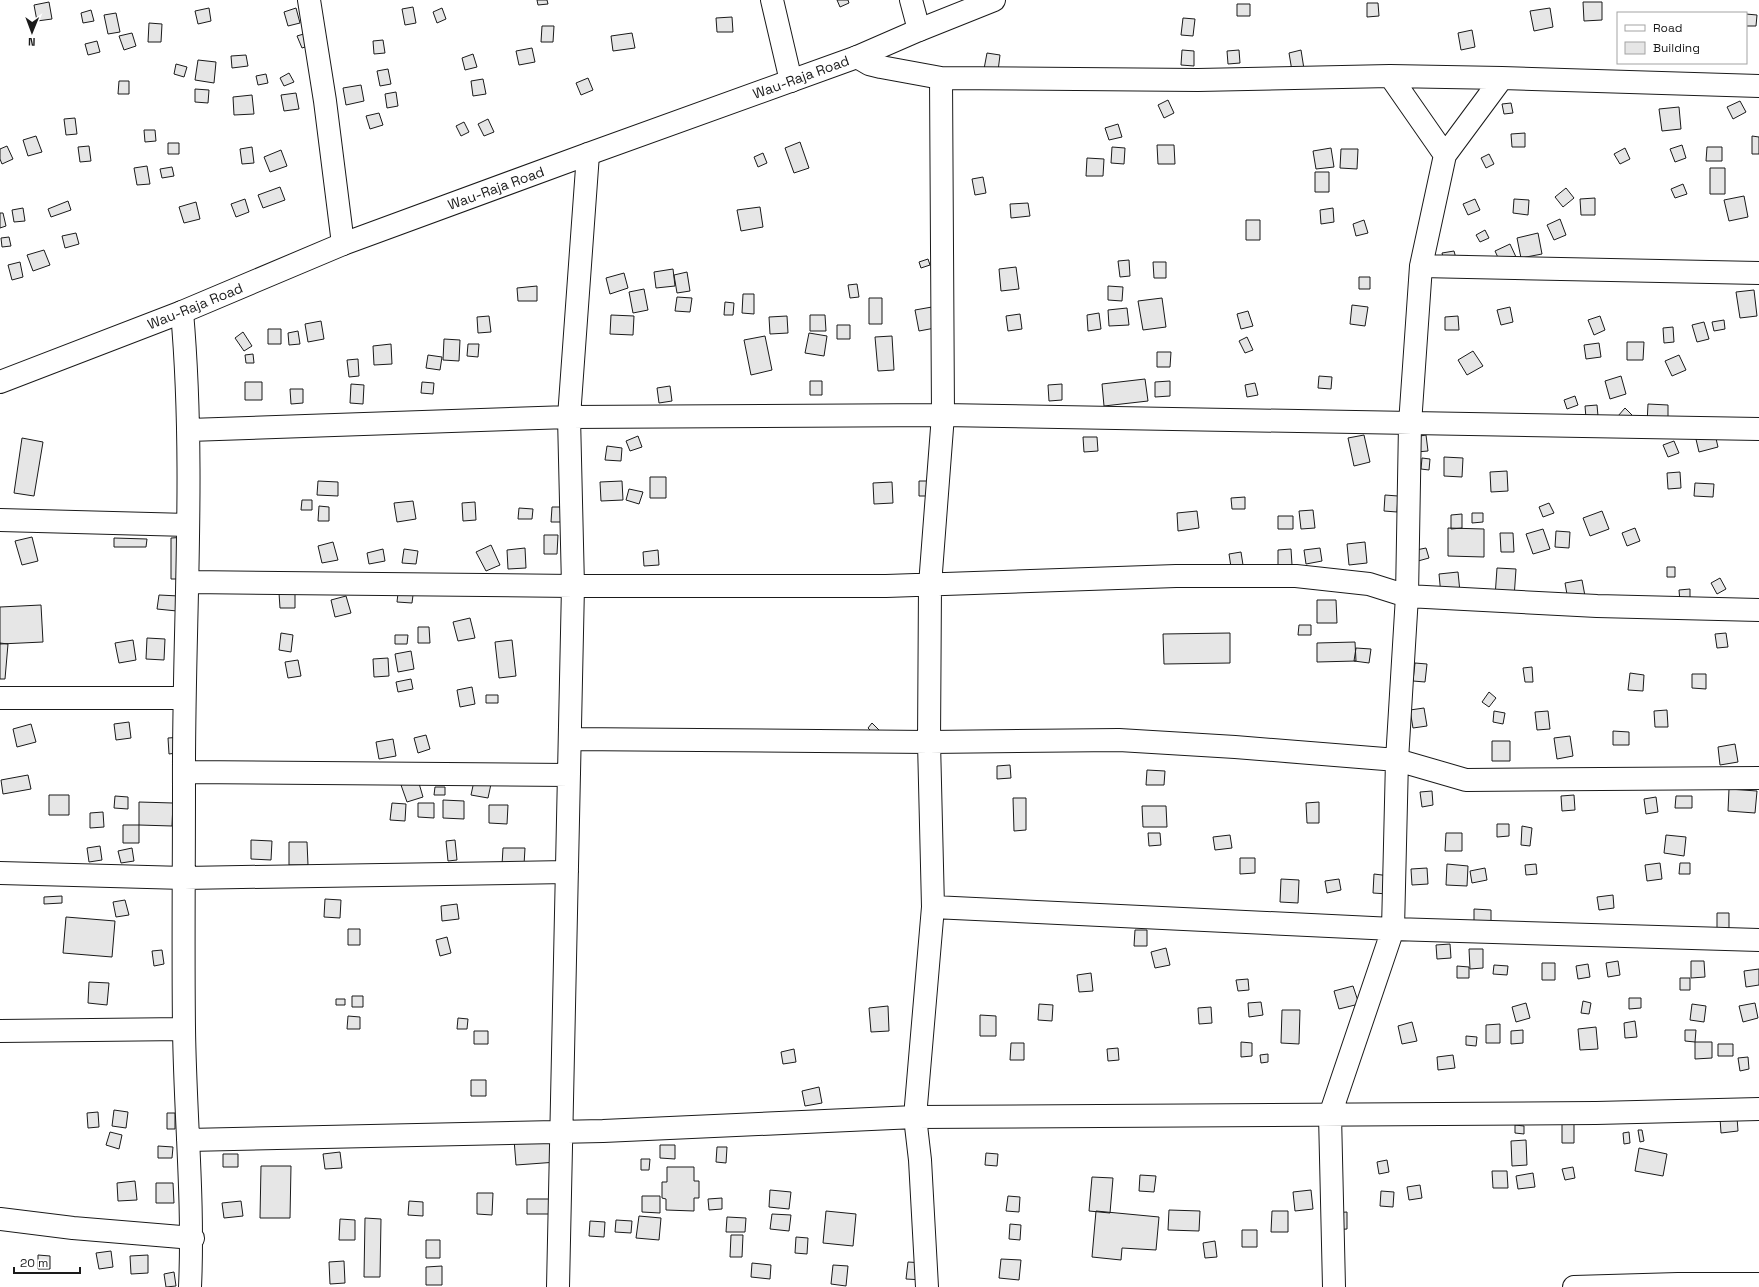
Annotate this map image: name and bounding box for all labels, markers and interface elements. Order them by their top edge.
north arrow [12,12,52,52]
legend [1617,12,1747,64]
text: Road [1653,20,1682,36]
text: N [28,35,36,49]
text: Building [1653,40,1700,56]
street label: Wau-Raja Road [750,51,852,103]
street label: Wau-Raja Road [445,162,547,214]
street label: Wau-Raja Road [145,279,245,333]
scale bar [14,1249,80,1275]
text: 20 m [20,1255,48,1271]

